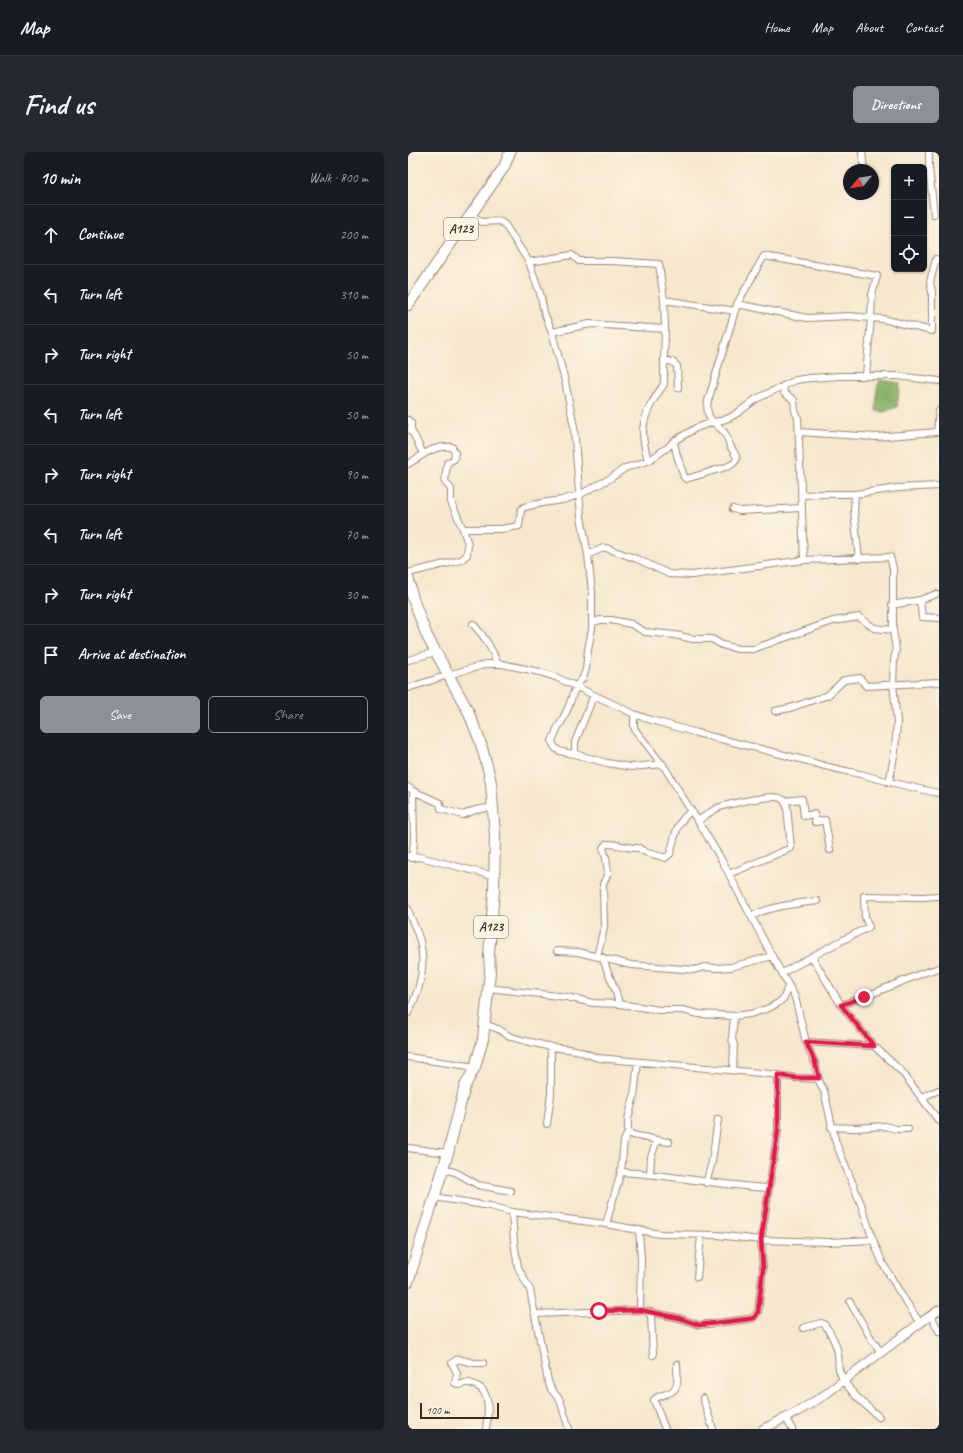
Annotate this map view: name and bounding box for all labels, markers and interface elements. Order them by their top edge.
text: Map [20,16,50,40]
text: Home [764,19,790,36]
text: Map [812,19,833,36]
text: About [855,19,883,36]
text: Contact [905,19,943,36]
button: Directions [853,86,939,123]
text: Find us [24,87,94,122]
north arrow [843,164,879,200]
map controls [891,164,927,272]
button: + [891,164,927,200]
text: 10 min [40,168,80,189]
text: Walk · 800 m [309,170,368,186]
button: − [891,200,927,236]
road number: A123 [444,218,478,240]
icon: ahead [40,224,62,246]
text: Continue [78,225,123,244]
text: 200 m [340,227,368,243]
button: locate [891,236,927,272]
icon: left [40,284,62,306]
text: Turn left [78,285,121,304]
text: 310 m [340,287,368,303]
icon: right [40,344,62,366]
text: Turn right [78,345,131,364]
text: 50 m [346,347,368,363]
icon: left [40,404,62,426]
text: Turn left [78,405,121,424]
text: 50 m [346,407,368,423]
icon: right [40,464,62,486]
text: Turn right [78,465,131,484]
text: 90 m [346,467,368,483]
icon: left [40,524,62,546]
text: Turn left [78,525,121,544]
text: 70 m [346,527,368,543]
icon: right [40,584,62,606]
text: Turn right [78,585,131,604]
text: 30 m [346,587,368,603]
icon: arrive [40,644,62,666]
text: Arrive at destination [78,645,185,664]
button: Save [40,696,200,733]
button: Share [208,696,368,733]
road number: A123 [474,916,508,938]
route end [855,988,873,1006]
route start [590,1302,608,1320]
scale bar [420,1401,499,1420]
text: 100 m [426,1403,450,1417]

